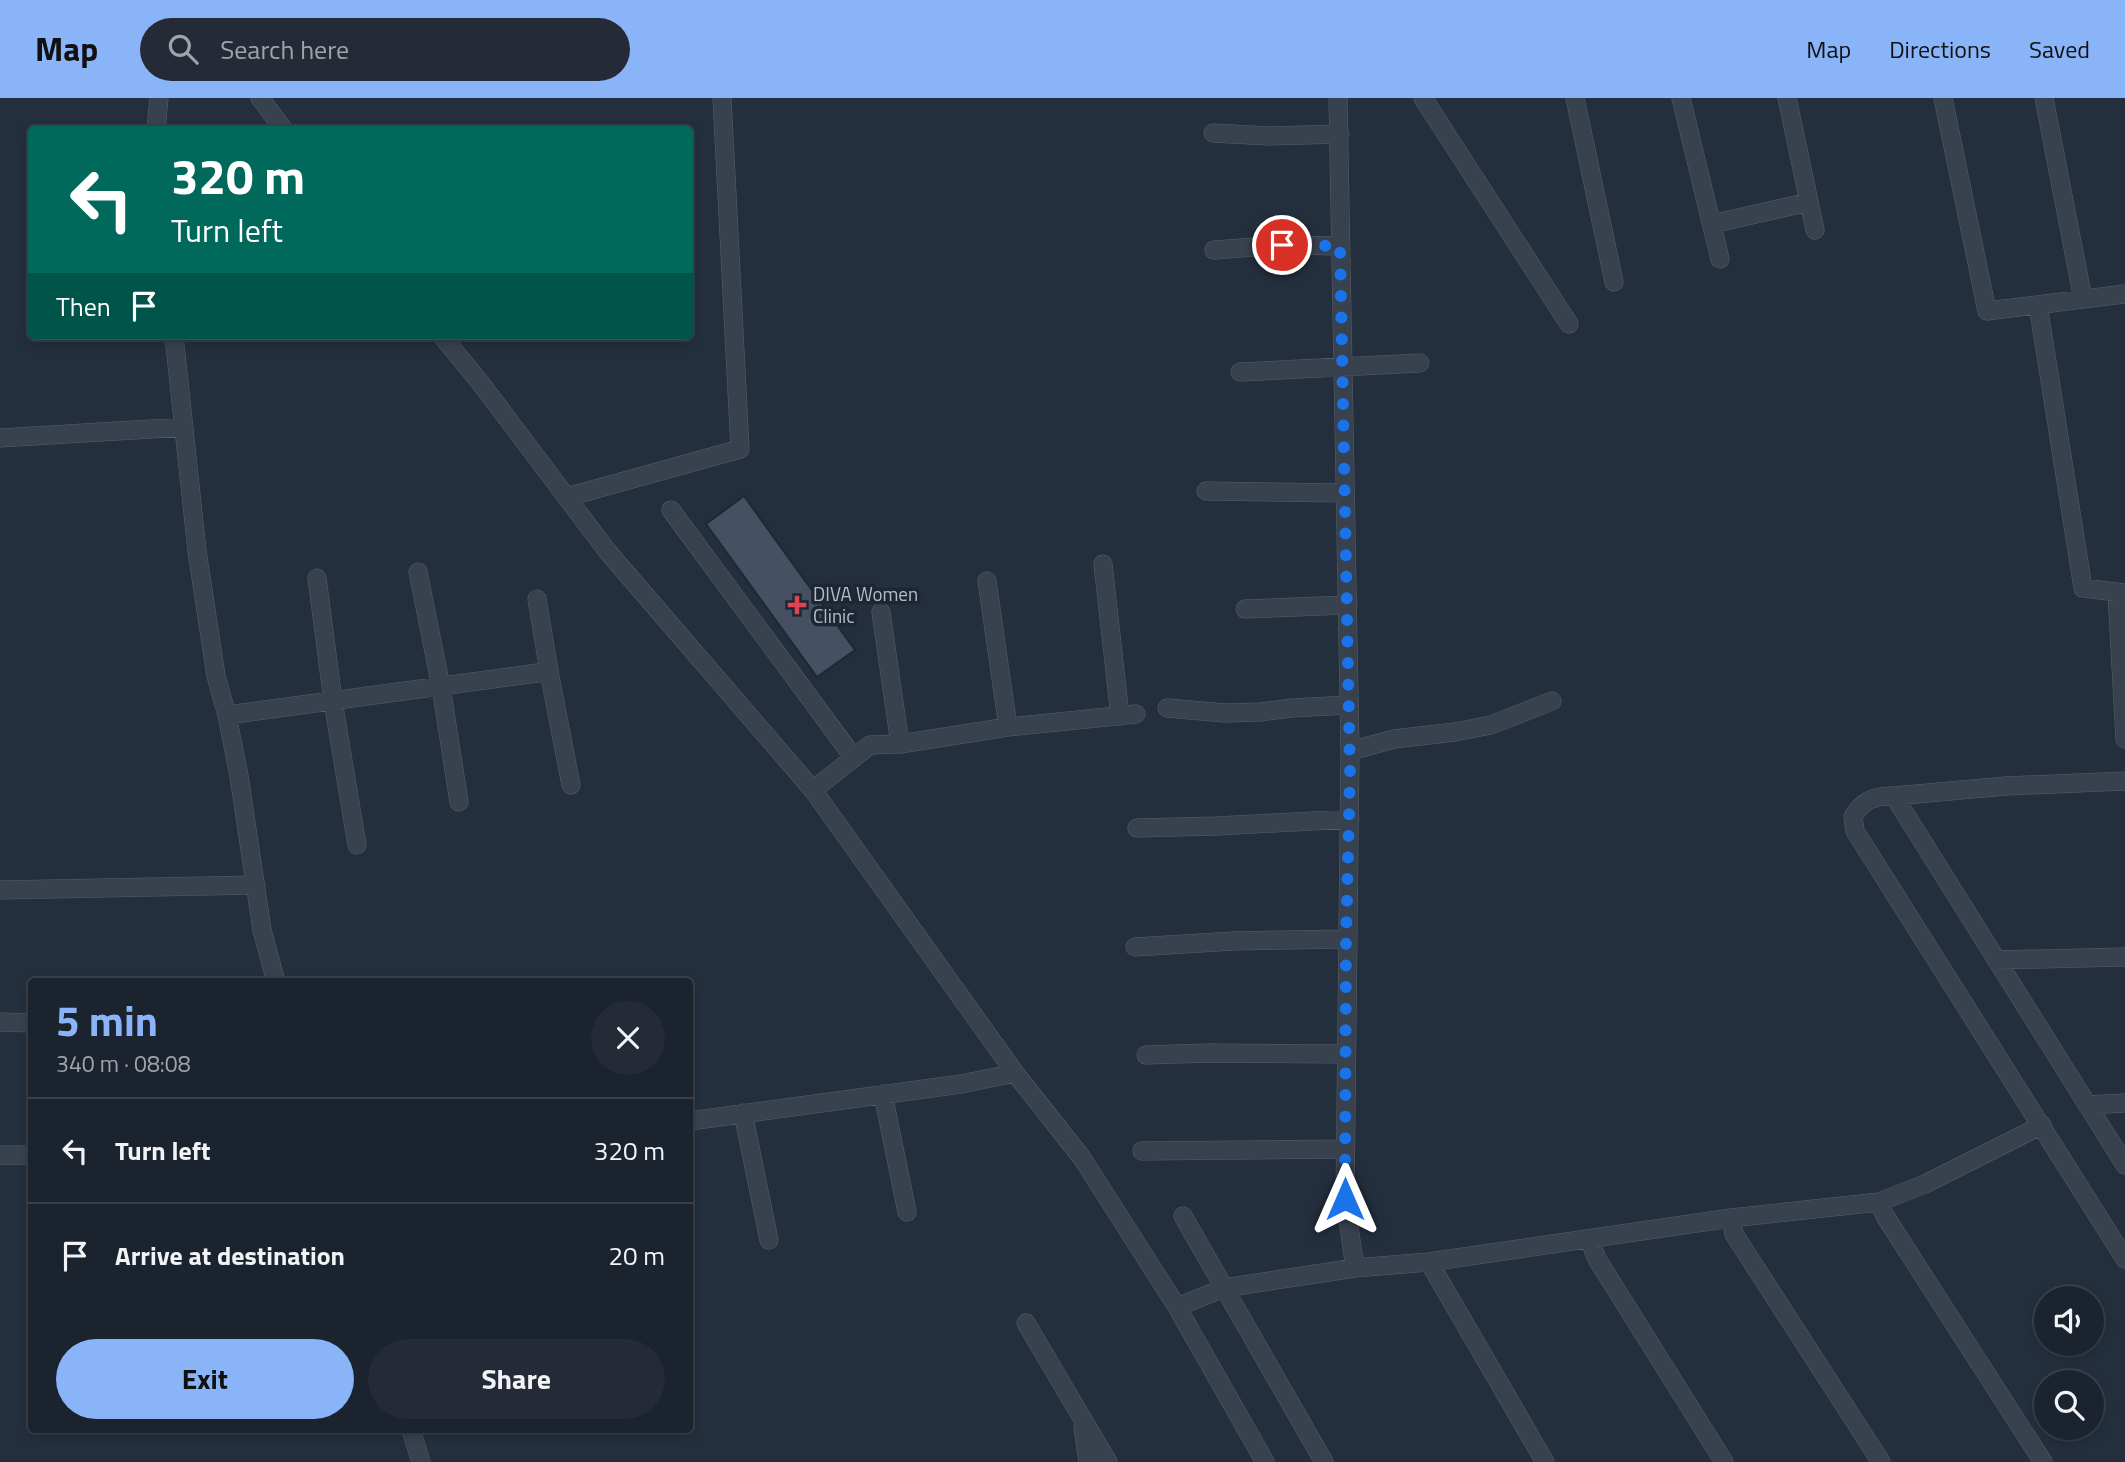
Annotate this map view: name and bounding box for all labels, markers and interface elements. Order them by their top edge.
search box [140,18,630,81]
text: Map [35,24,98,74]
icon: search [164,30,202,68]
text: Search here [220,30,349,69]
text: Map [1806,31,1851,67]
text: Directions [1889,31,1991,67]
text: Saved [2029,31,2090,67]
text: 320 m [171,138,305,213]
icon: left [56,154,147,245]
text: Turn left [171,206,283,254]
pin [1252,215,1312,275]
icon: arrive [1263,226,1301,264]
text: Then [56,287,111,326]
icon: arrive [125,287,163,325]
place label: DIVA Women Clinic [813,579,918,630]
marker: DIVA Women Clinic [787,595,807,615]
text: 5 min [56,988,158,1052]
button: close [591,1001,665,1075]
text: 340 m · 08:08 [56,1046,191,1081]
text: Turn left [115,1131,210,1170]
text: 320 m [594,1131,665,1170]
icon: left [56,1132,94,1170]
position arrow [1308,1162,1382,1236]
text: Arrive at destination [115,1236,345,1275]
text: 20 m [608,1236,665,1275]
icon: arrive [56,1237,94,1275]
map controls [2034,1286,2104,1440]
button: sound [2034,1286,2104,1356]
button: Exit [56,1339,354,1419]
button: Share [368,1339,665,1419]
button: search [2034,1370,2104,1440]

